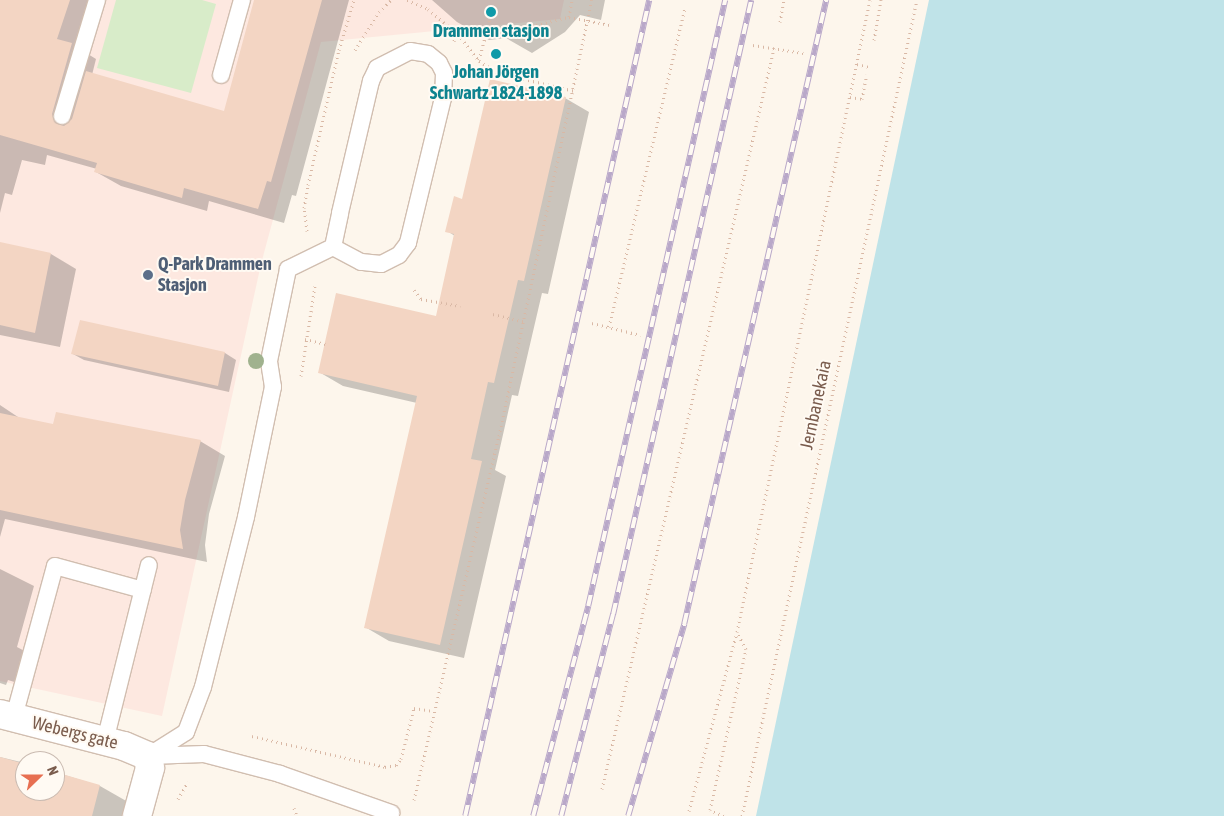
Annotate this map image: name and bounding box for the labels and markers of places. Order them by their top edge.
marker: Drammen stasjon [485,6,497,18]
place label: Drammen stasjon [433,20,549,42]
marker: Johan Jörgen Schwartz 1824-1898 [490,48,502,60]
place label: Johan Jörgen Schwartz 1824-1898 [430,62,562,104]
place label: Q-Park Drammen Stasjon [158,254,272,296]
marker: Q-Park Drammen Stasjon [142,269,154,281]

